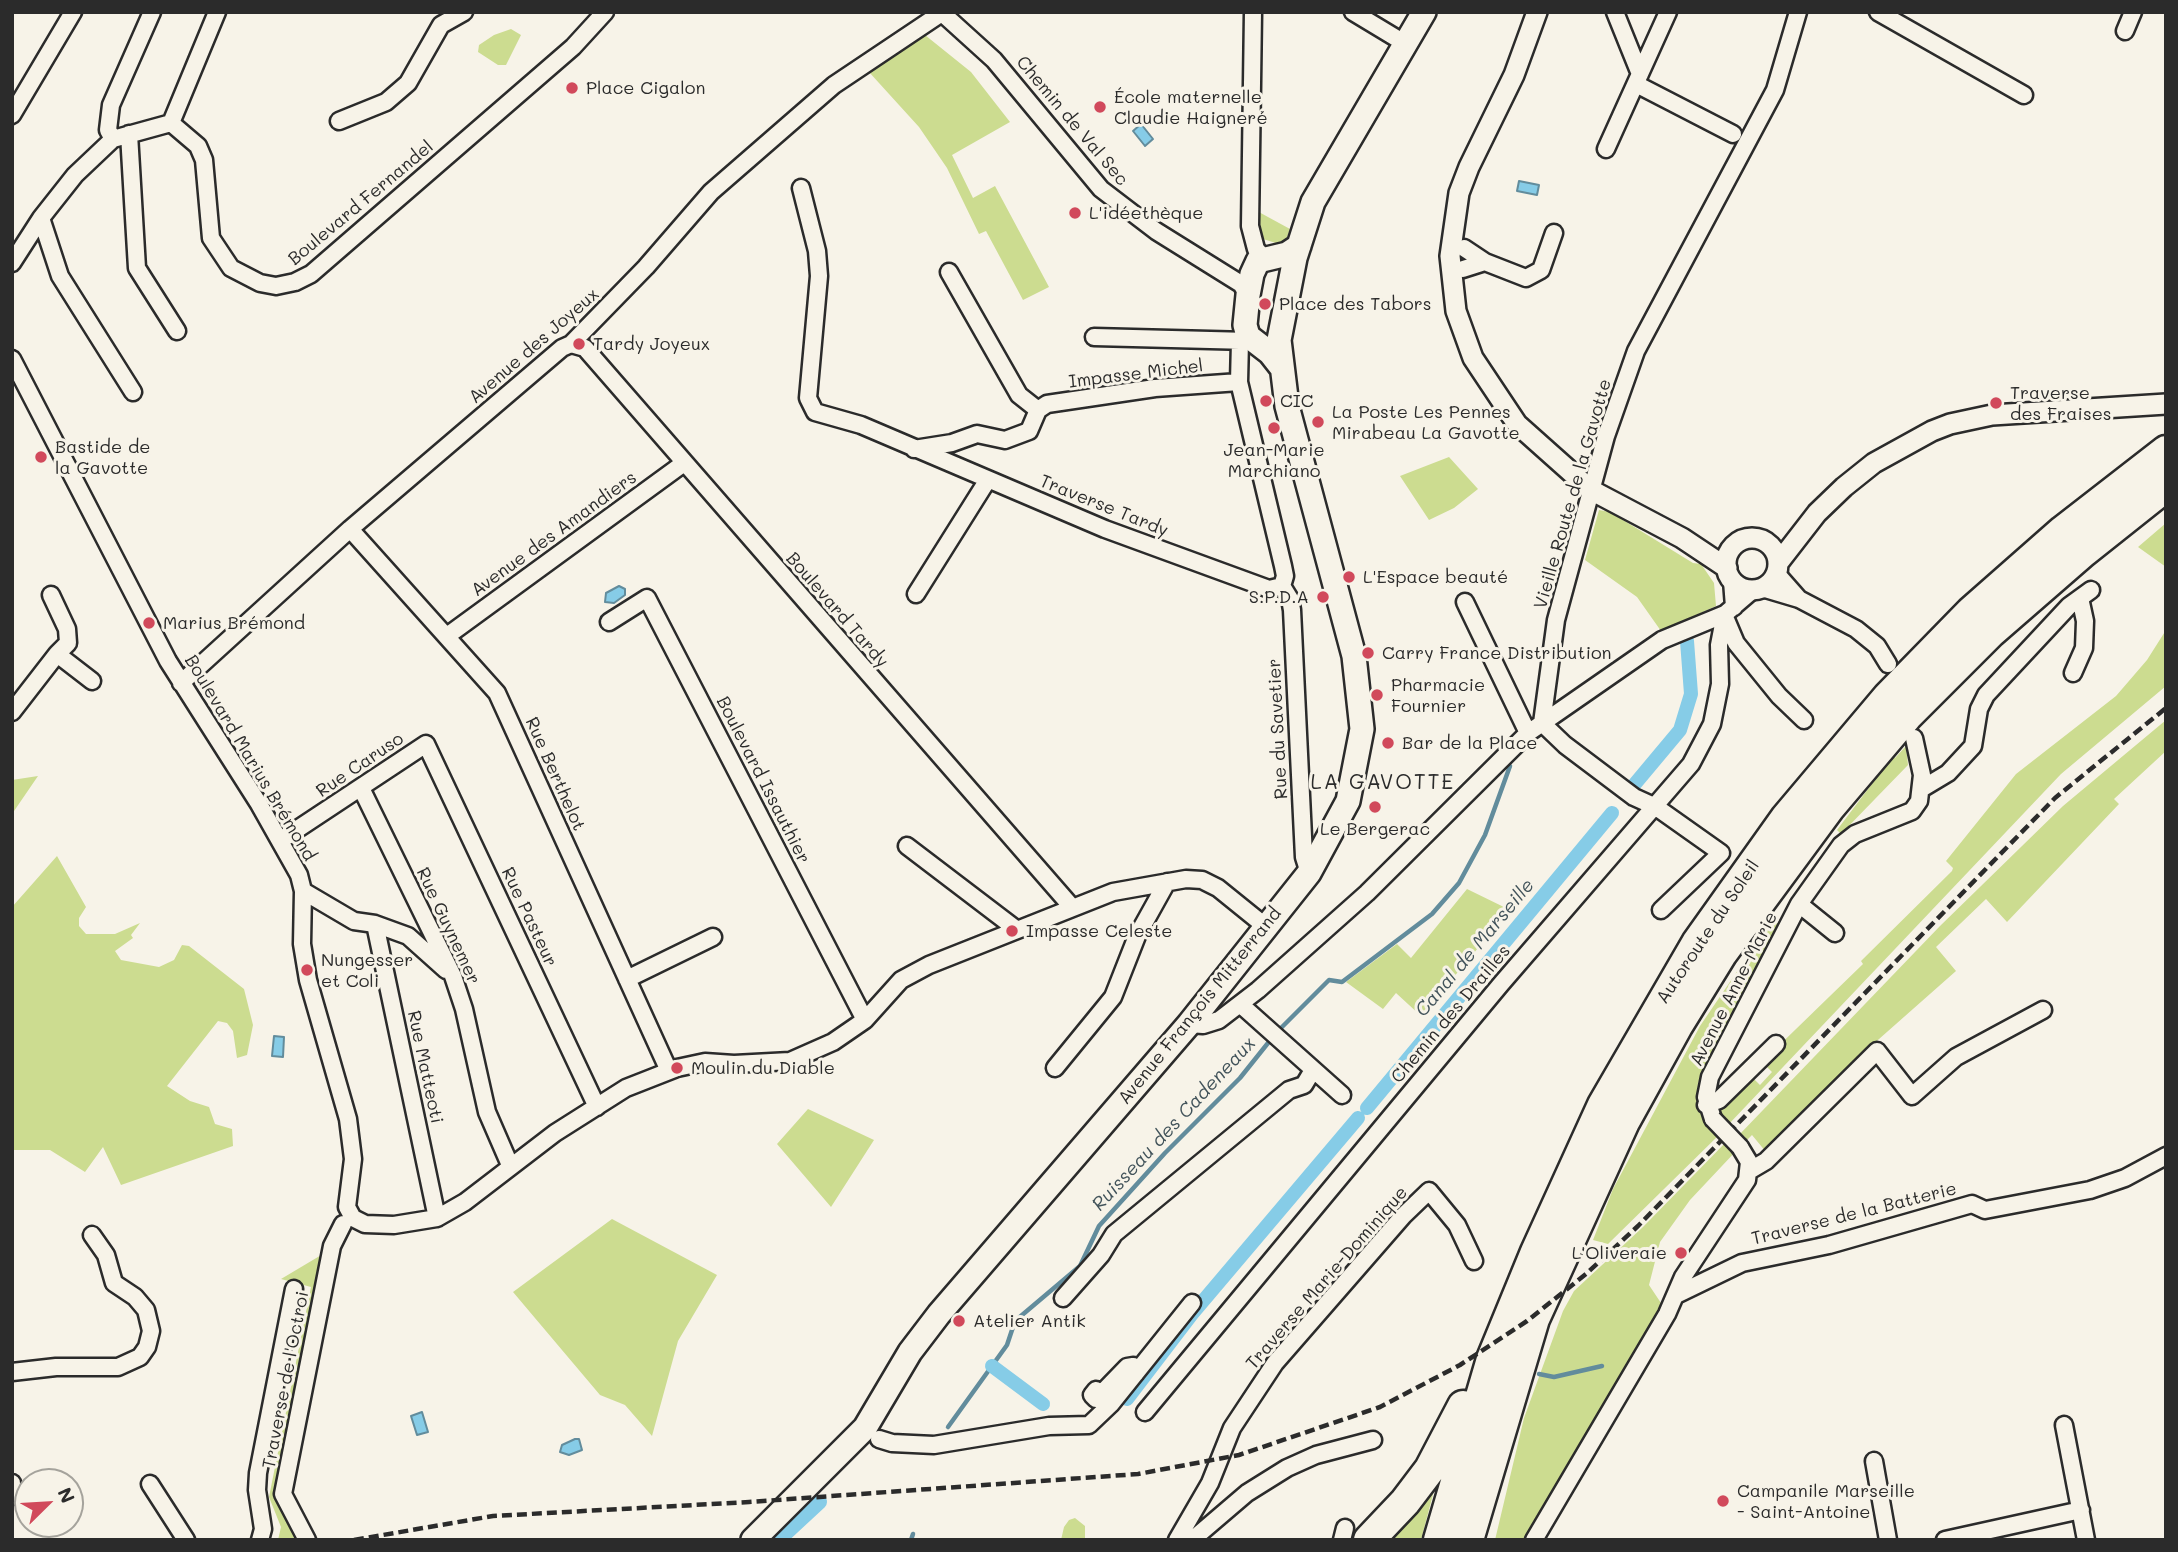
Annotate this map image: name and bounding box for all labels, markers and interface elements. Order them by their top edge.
street label: Chemin de Val Sec [1011,52,1133,190]
place label: Place Cigalon [586,77,705,99]
marker: Place Cigalon [564,80,580,96]
place label: École maternelle Claudie Haigneré [1114,86,1268,128]
marker: École maternelle Claudie Haigneré [1092,99,1108,115]
street label: Boulevard Fernandel [284,136,438,270]
place label: L'idéethèque [1089,202,1203,224]
marker: L'idéethèque [1067,205,1083,221]
street label: Avenue des Joyeux [465,284,603,408]
place label: Place des Tabors [1279,293,1431,315]
marker: Place des Tabors [1257,296,1273,312]
place label: Tardy Joyeux [593,333,710,355]
marker: Tardy Joyeux [571,336,587,352]
street label: Impasse Michel [1068,355,1204,393]
street label: Vieille Route de la Gavotte [1530,377,1616,611]
place label: Traverse des Fraises [2010,382,2112,424]
place label: CIC [1280,390,1314,412]
marker: CIC [1258,393,1274,409]
marker: Traverse des Fraises [1988,395,2004,411]
place label: La Poste Les Pennes Mirabeau La Gavotte [1332,401,1520,444]
marker: La Poste Les Pennes Mirabeau La Gavotte [1310,414,1326,430]
marker: Jean-Marie Marchiano [1266,420,1282,436]
place label: Bastide de la Gavotte [55,436,150,478]
place label: Jean-Marie Marchiano [1223,439,1325,482]
marker: Bastide de la Gavotte [33,449,49,465]
street label: Avenue des Amandiers [467,467,641,601]
street label: Traverse Tardy [1037,470,1171,542]
street label: Boulevard Tardy [781,548,893,672]
place label: L'Espace beauté [1363,566,1508,588]
marker: L'Espace beauté [1341,569,1357,585]
place label: S.P.D.A [1249,586,1309,608]
marker: S.P.D.A [1315,589,1331,605]
place label: Marius Brémond [163,612,305,634]
marker: Marius Brémond [141,615,157,631]
place label: Carry France Distribution [1382,642,1612,664]
marker: Carry France Distribution [1360,645,1376,661]
street label: Boulevard Marius Brémond [180,651,320,865]
street label: Rue du Savetier [1264,658,1292,800]
place label: Pharmacie Fournier [1391,674,1485,716]
marker: Pharmacie Fournier [1369,687,1385,703]
street label: Boulevard Issauthier [711,693,815,867]
street label: Rue Berthelot [520,714,590,834]
street label: Rue Caruso [312,728,408,802]
place label: Bar de la Place [1402,732,1537,754]
marker: Bar de la Place [1380,735,1396,751]
district label: LA GAVOTTE [1312,770,1454,796]
marker: Le Bergerac [1367,799,1383,815]
place label: Le Bergerac [1320,818,1430,840]
street label: Autoroute du Soleil [1652,856,1764,1008]
street label: Rue Guynemer [411,864,485,988]
street label: Rue Pasteur [497,864,561,970]
water label: Canal de Marseille [1411,874,1539,1022]
street label: Avenue François Mitterrand [1114,903,1286,1109]
street label: Avenue Anne-Marie [1686,908,1782,1070]
place label: Impasse Celeste [1026,920,1172,942]
marker: Impasse Celeste [1004,923,1020,939]
street label: Chemin des Drailles [1387,940,1515,1088]
place label: Nungesser et Coli [321,949,413,992]
marker: Nungesser et Coli [299,962,315,978]
street label: Rue Matteoti [402,1009,448,1125]
water label: Ruisseau des Cadeneaux [1087,1032,1261,1216]
place label: Moulin du Diable [691,1057,835,1079]
marker: Moulin du Diable [669,1060,685,1076]
street label: Traverse de la Batterie [1749,1178,1959,1250]
street label: Traverse Marie-Dominique [1242,1182,1412,1374]
place label: L'Oliveraie [1572,1242,1667,1264]
marker: L'Oliveraie [1673,1245,1689,1261]
street label: Traverse de l'Octroi [258,1289,314,1471]
place label: Atelier Antik [973,1310,1086,1332]
marker: Atelier Antik [951,1313,967,1329]
north arrow [14,1468,84,1538]
place label: Campanile Marseille - Saint-Antoine [1737,1480,1915,1522]
text: N [52,1483,81,1507]
marker: Campanile Marseille - Saint-Antoine [1715,1493,1731,1509]

